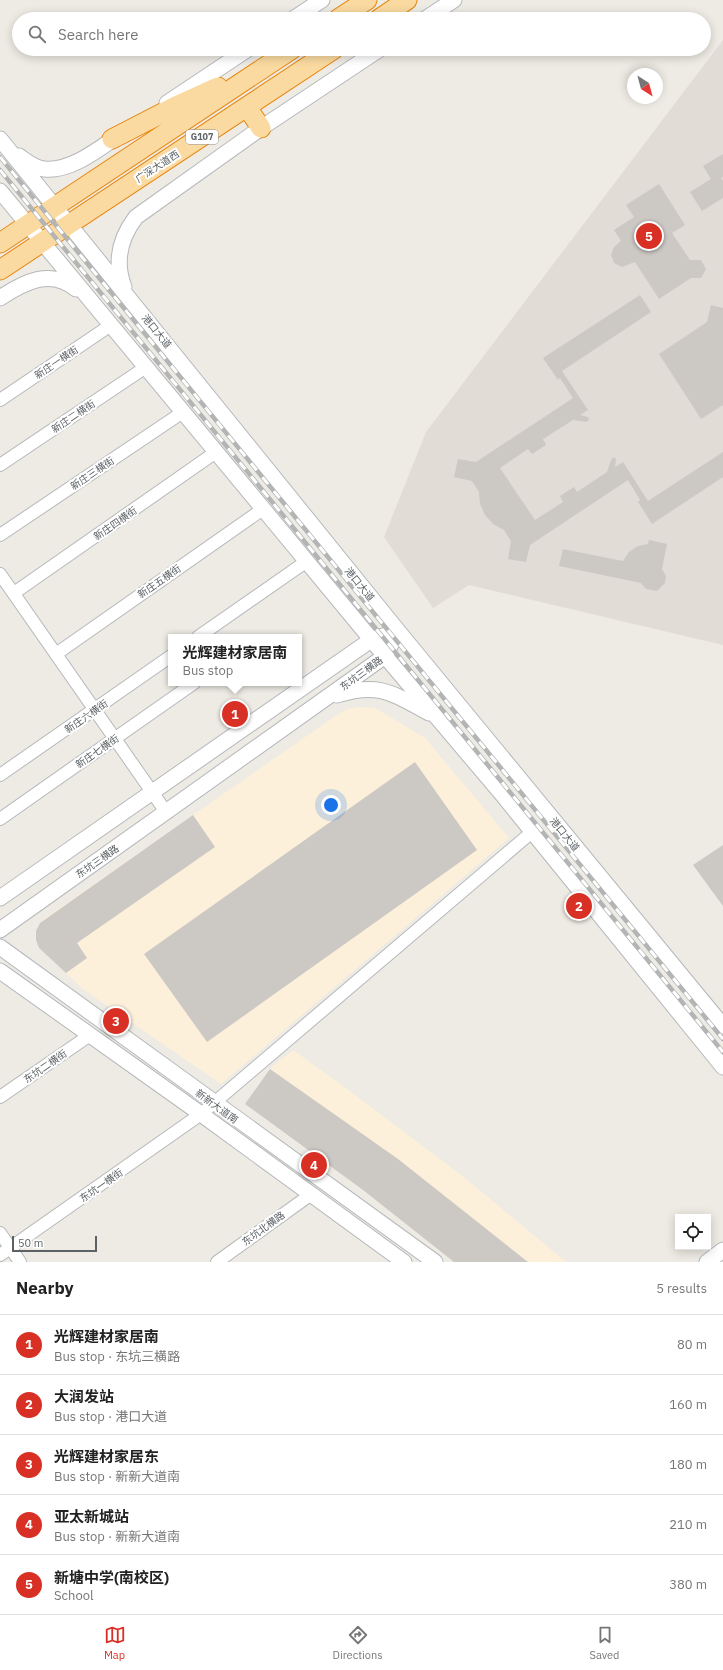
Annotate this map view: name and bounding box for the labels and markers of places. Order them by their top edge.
pin: 5 [636,221,662,251]
pin: 1 [222,699,248,729]
pin: 2 [566,891,592,921]
pin: 3 [103,1006,129,1036]
pin: 4 [301,1150,327,1180]

